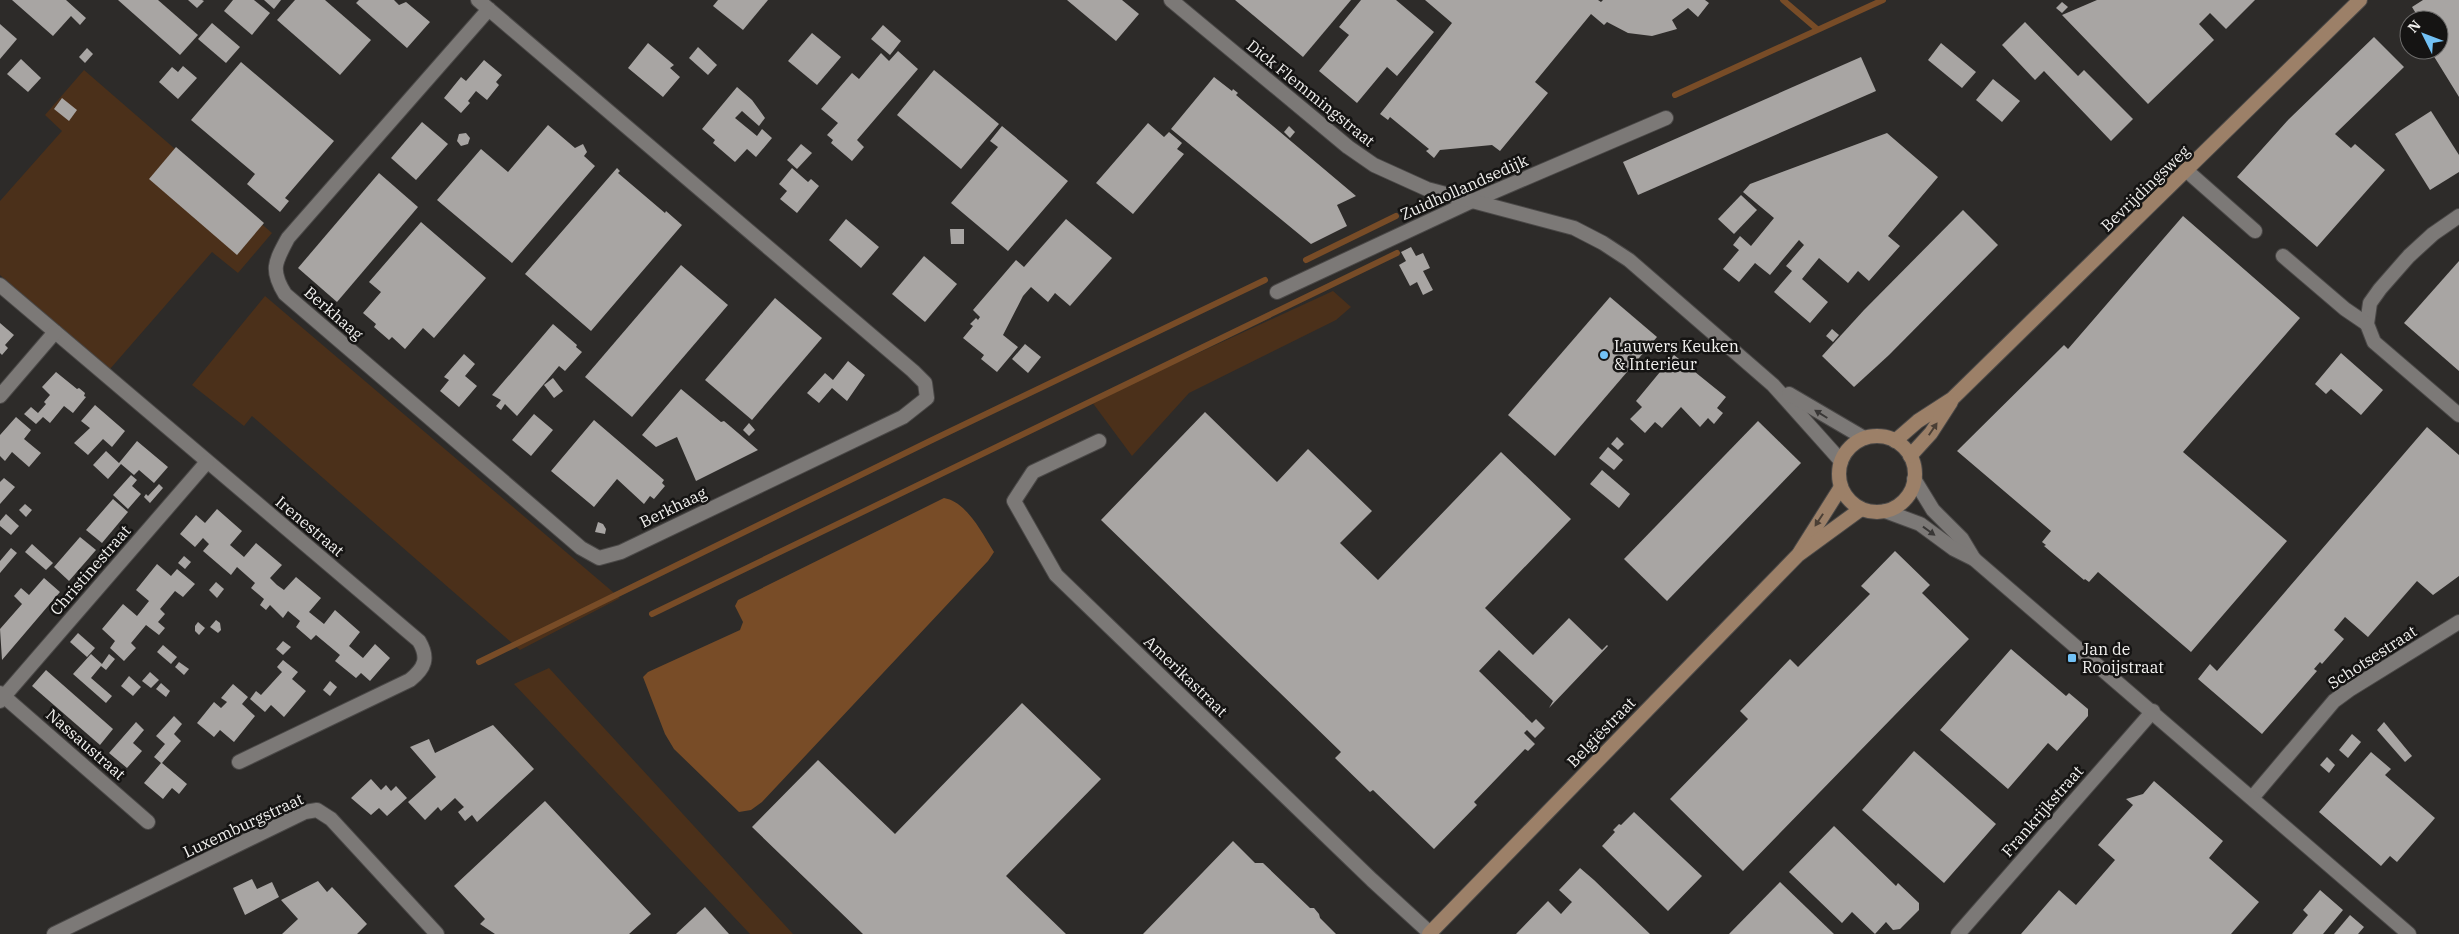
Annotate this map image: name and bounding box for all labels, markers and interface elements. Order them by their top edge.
north arrow [2399,10,2449,60]
text: N [2404,16,2425,36]
street label: Dick Flemmingstraat [1243,35,1379,151]
street label: Bevrijdingsweg [2096,140,2194,235]
street label: Zuidhollandsedijk [1397,150,1532,224]
street label: Berkhaag [300,282,368,344]
place label: Lauwers Keuken & Interieur [1614,336,1739,374]
marker: Lauwers Keuken & Interieur [1598,349,1610,361]
one-way arrow [1815,410,1828,419]
one-way arrow [1928,422,1938,436]
street label: Berkhaag [636,482,710,532]
street label: Irenestraat [272,492,349,561]
one-way arrow [1814,514,1823,527]
street label: Christinestraat [45,521,135,619]
one-way arrow [1922,526,1936,536]
street label: Schotsestraat [2324,621,2421,693]
street label: Amerikastraat [1140,631,1232,721]
place label: Jan de Rooijstraat [2082,639,2164,677]
marker: Jan de Rooijstraat [2066,652,2078,664]
street label: Belgiëstraat [1563,693,1640,771]
street label: Nassaustraat [42,704,130,784]
street label: Frankrijkstraat [1997,761,2087,861]
street label: Luxemburgstraat [180,788,307,862]

